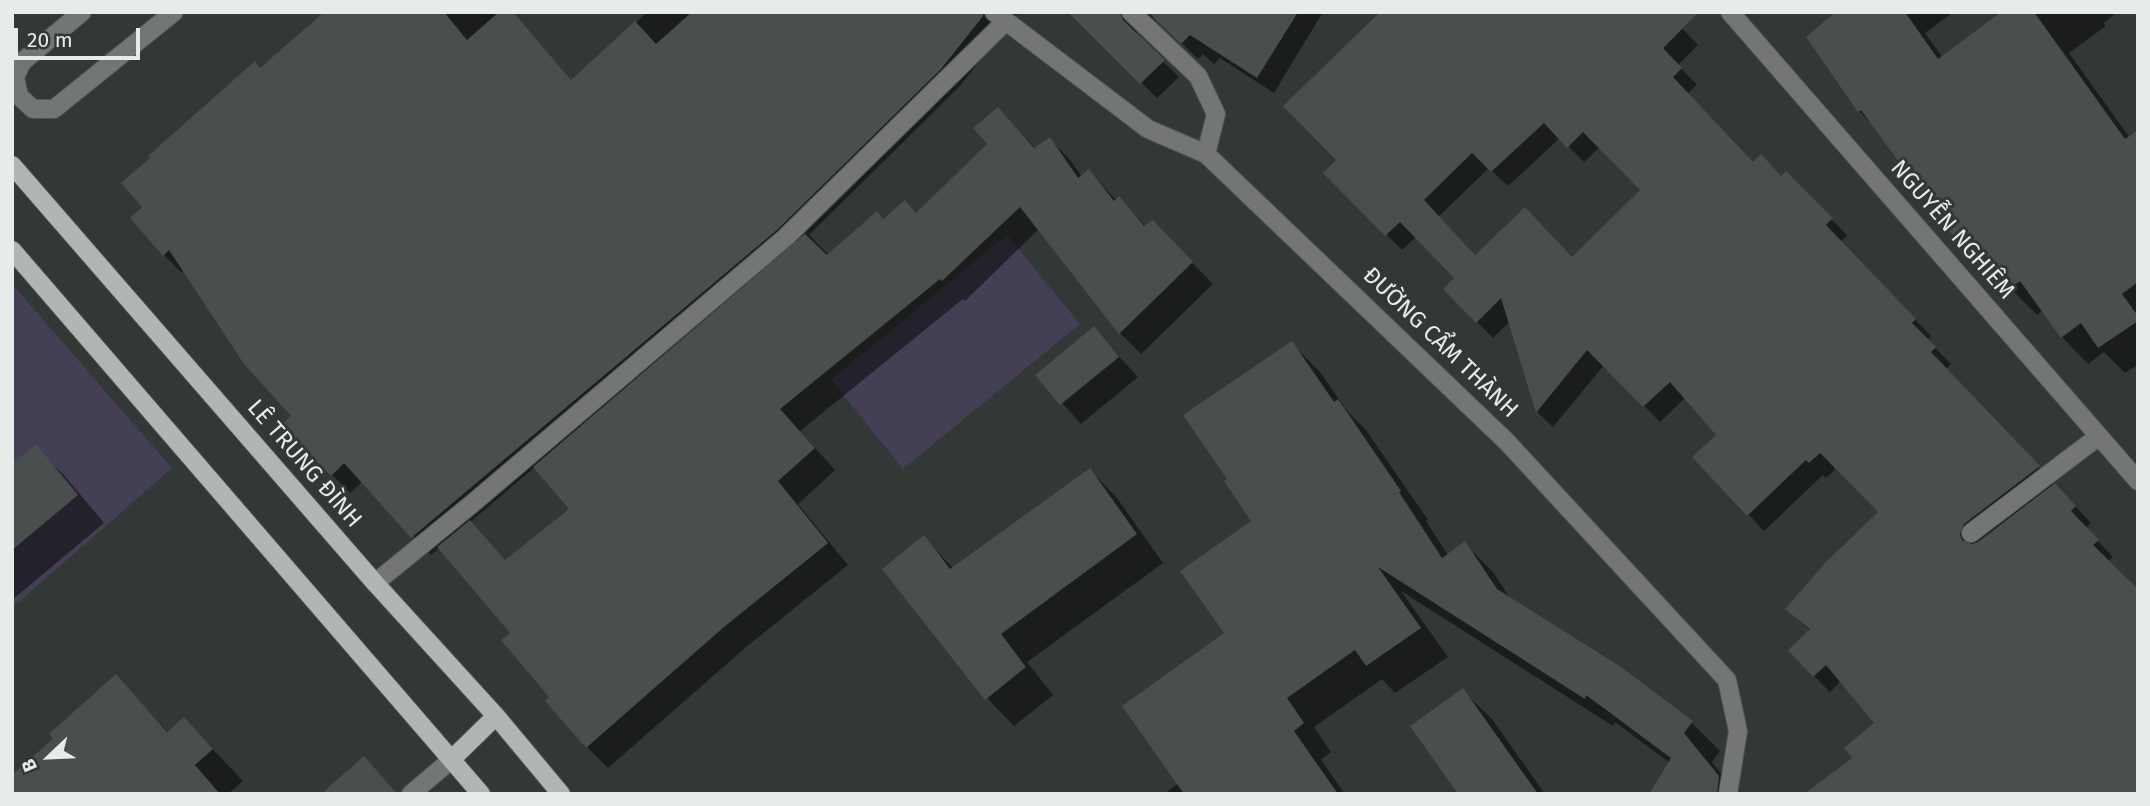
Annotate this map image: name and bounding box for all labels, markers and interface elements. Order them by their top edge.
scale bar [18,14,144,58]
text: 20 m [27,27,73,53]
street label: NGUYỄN NGHIÊM [1884,155,2020,305]
street label: ĐƯỜNG CẨM THÀNH [1357,262,1523,424]
street label: LÊ TRUNG ĐÌNH [241,394,367,534]
north arrow [14,722,84,792]
text: B [16,756,42,775]

